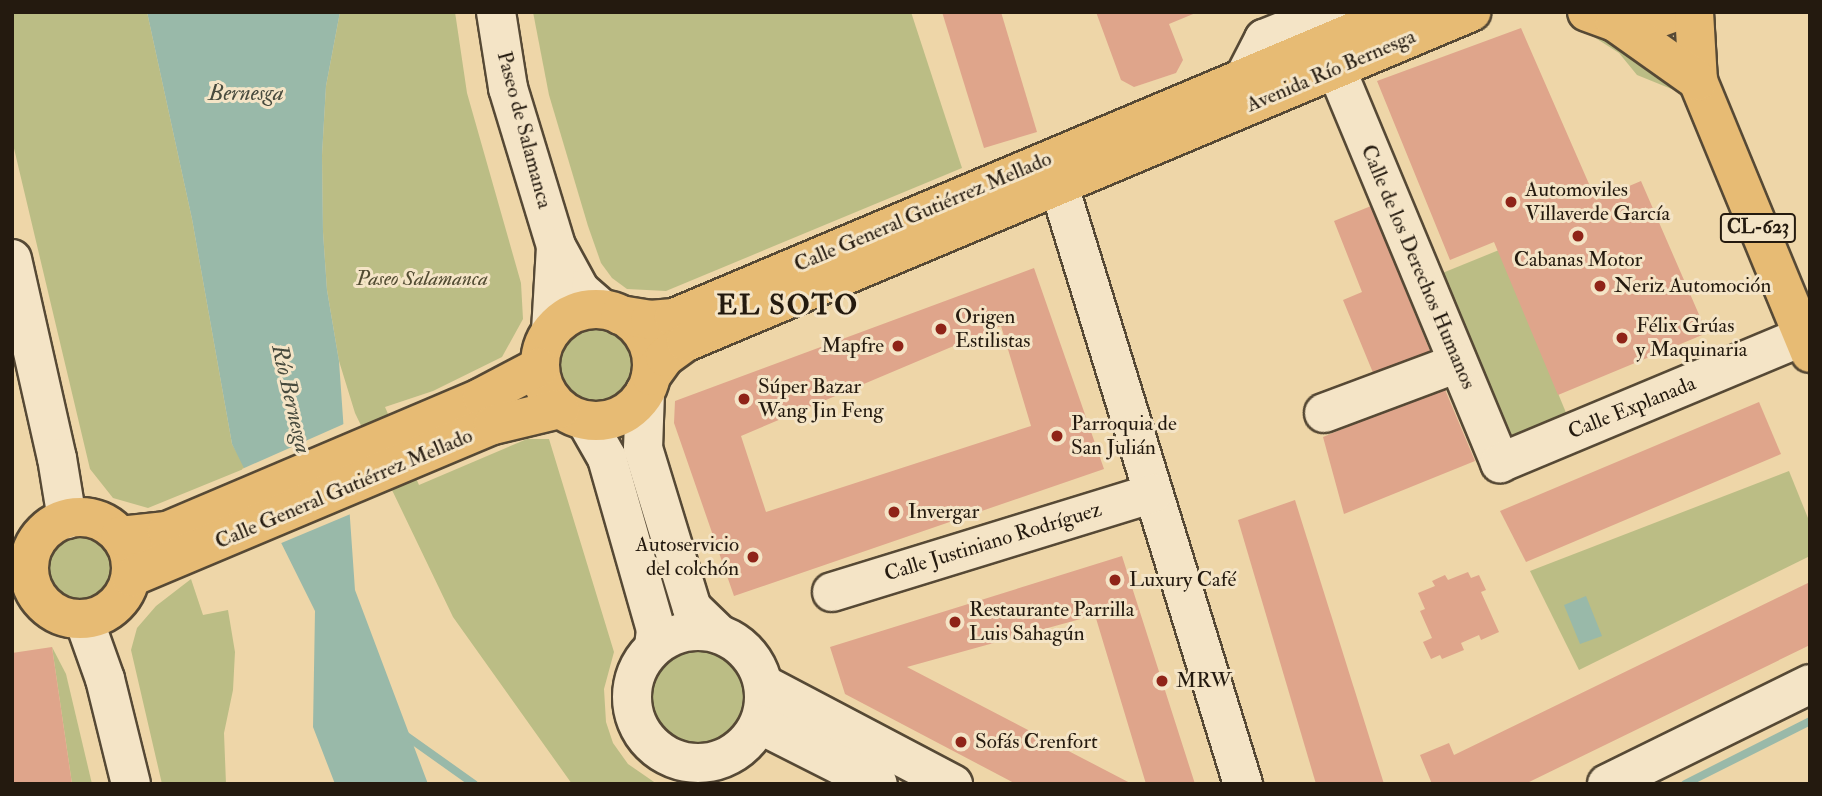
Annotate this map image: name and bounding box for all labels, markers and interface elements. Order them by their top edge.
street label: Avenida Río Bernesga [1243,24,1419,118]
street label: Paseo de Salamanca [491,49,557,211]
water label: Bernesga [208,79,284,107]
street label: Calle de los Derechos Humanos [1355,141,1481,393]
street label: Calle General Gutiérrez Mellado [791,146,1055,278]
place label: Automoviles Villaverde García [1525,177,1670,227]
marker: Automoviles Villaverde García [1503,194,1519,210]
road number: CL-623 [1720,212,1796,244]
marker: Cabanas Motor [1570,228,1586,244]
place label: Cabanas Motor [1514,247,1642,273]
park label: Paseo Salamanca [356,266,488,292]
place label: Neriz Automoción [1614,273,1771,299]
marker: Neriz Automoción [1592,278,1608,294]
district label: EL SOTO [718,289,858,323]
place label: Origen Estilistas [955,304,1031,354]
place label: Félix Grúas y Maquinaria [1636,313,1747,363]
marker: Origen Estilistas [933,321,949,337]
marker: Félix Grúas y Maquinaria [1614,330,1630,346]
place label: Mapfre [821,333,884,359]
marker: Mapfre [890,338,906,354]
water label: Río Bernesga [265,342,317,456]
street label: Calle Explanada [1565,371,1699,445]
place label: Súper Bazar Wang Jin Feng [758,374,884,424]
marker: Súper Bazar Wang Jin Feng [736,391,752,407]
place label: Parroquia de San Julián [1071,411,1177,461]
street label: Calle General Gutiérrez Mellado [212,423,476,555]
marker: Parroquia de San Julián [1049,428,1065,444]
street label: Calle Justiniano Rodríguez [881,497,1105,587]
place label: Invergar [908,499,979,525]
marker: Invergar [886,504,902,520]
place label: Autoservicio del colchón [636,532,739,582]
marker: Autoservicio del colchón [745,549,761,565]
place label: Luxury Café [1129,567,1236,593]
marker: Luxury Café [1107,572,1123,588]
place label: Restaurante Parrilla Luis Sahagún [969,597,1134,647]
marker: Restaurante Parrilla Luis Sahagún [947,614,963,630]
place label: MRW [1176,668,1232,694]
marker: MRW [1154,673,1170,689]
place label: Sofás Crenfort [975,729,1098,755]
marker: Sofás Crenfort [953,734,969,750]

